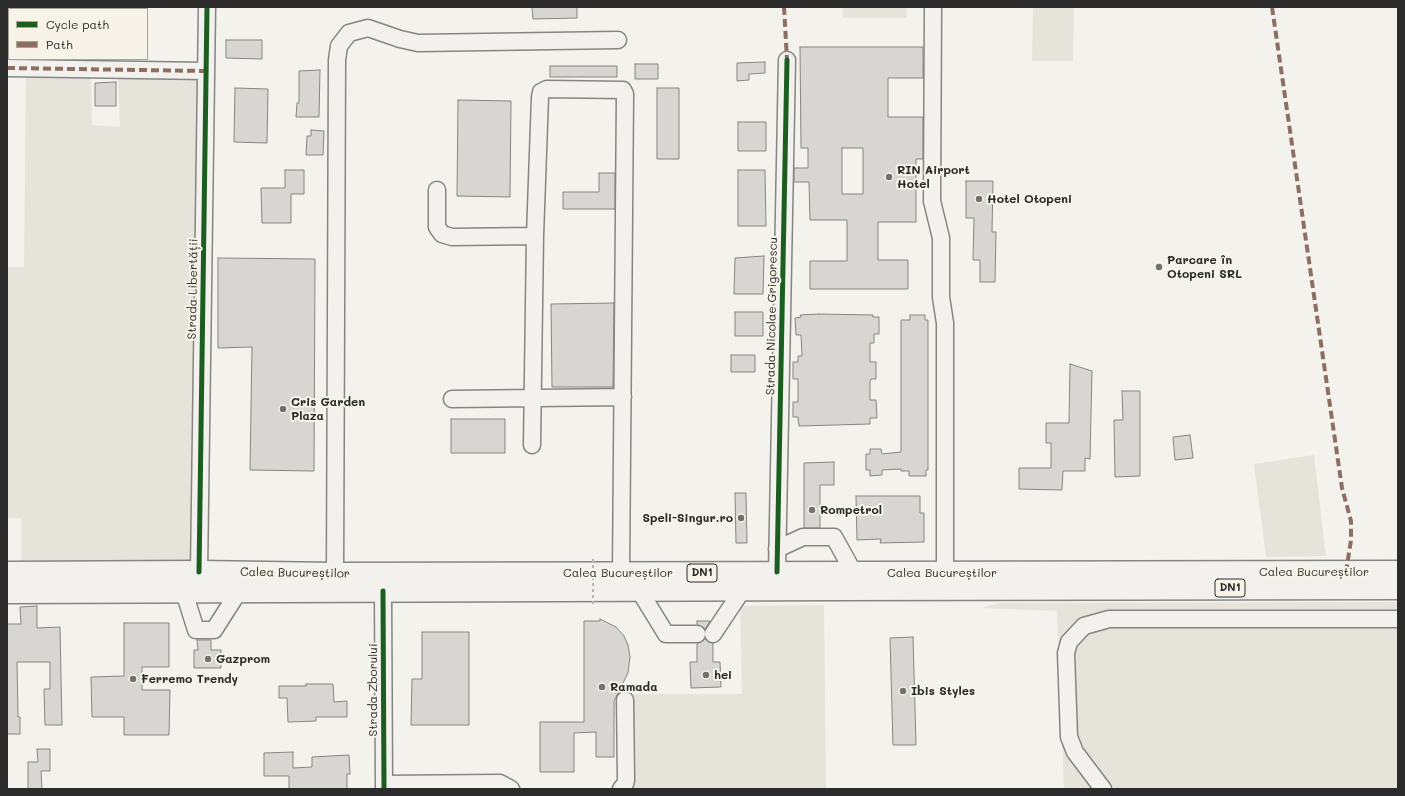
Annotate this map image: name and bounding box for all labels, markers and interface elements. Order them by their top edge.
legend [8,8,148,60]
text: Cycle path [46,16,109,32]
text: Path [46,36,73,52]
place label: RIN Airport Hotel [897,163,970,191]
marker: RIN Airport Hotel [884,172,894,182]
place label: Hotel Otopeni [987,192,1072,206]
marker: Hotel Otopeni [974,194,984,204]
street label: Strada Nicolae Grigorescu [763,237,781,395]
street label: Strada Libertății [185,238,201,340]
place label: Parcare în Otopeni SRL [1167,253,1242,281]
marker: Parcare în Otopeni SRL [1154,262,1164,272]
place label: Cris Garden Plaza [291,395,365,423]
marker: Cris Garden Plaza [278,404,288,414]
place label: Rompetrol [820,503,882,517]
marker: Rompetrol [807,505,817,515]
place label: Speli-Singur.ro [642,511,733,525]
marker: Speli-Singur.ro [736,513,746,523]
road number: DN1 [687,564,717,582]
street label: Calea Bucureștilor [240,565,350,581]
street label: Calea Bucureștilor [1259,565,1369,579]
street label: Calea Bucureștilor [563,566,673,580]
street label: Calea Bucureștilor [887,566,997,580]
road number: DN1 [1215,579,1245,597]
street label: Strada Zborului [366,643,380,737]
place label: Gazprom [216,652,270,666]
marker: Gazprom [203,654,213,664]
place label: hei [714,668,732,682]
marker: hei [701,670,711,680]
place label: Ferremo Trendy [141,672,238,686]
marker: Ferremo Trendy [128,674,138,684]
place label: Ramada [610,680,658,694]
marker: Ramada [597,682,607,692]
place label: Ibis Styles [911,684,975,698]
marker: Ibis Styles [898,686,908,696]

